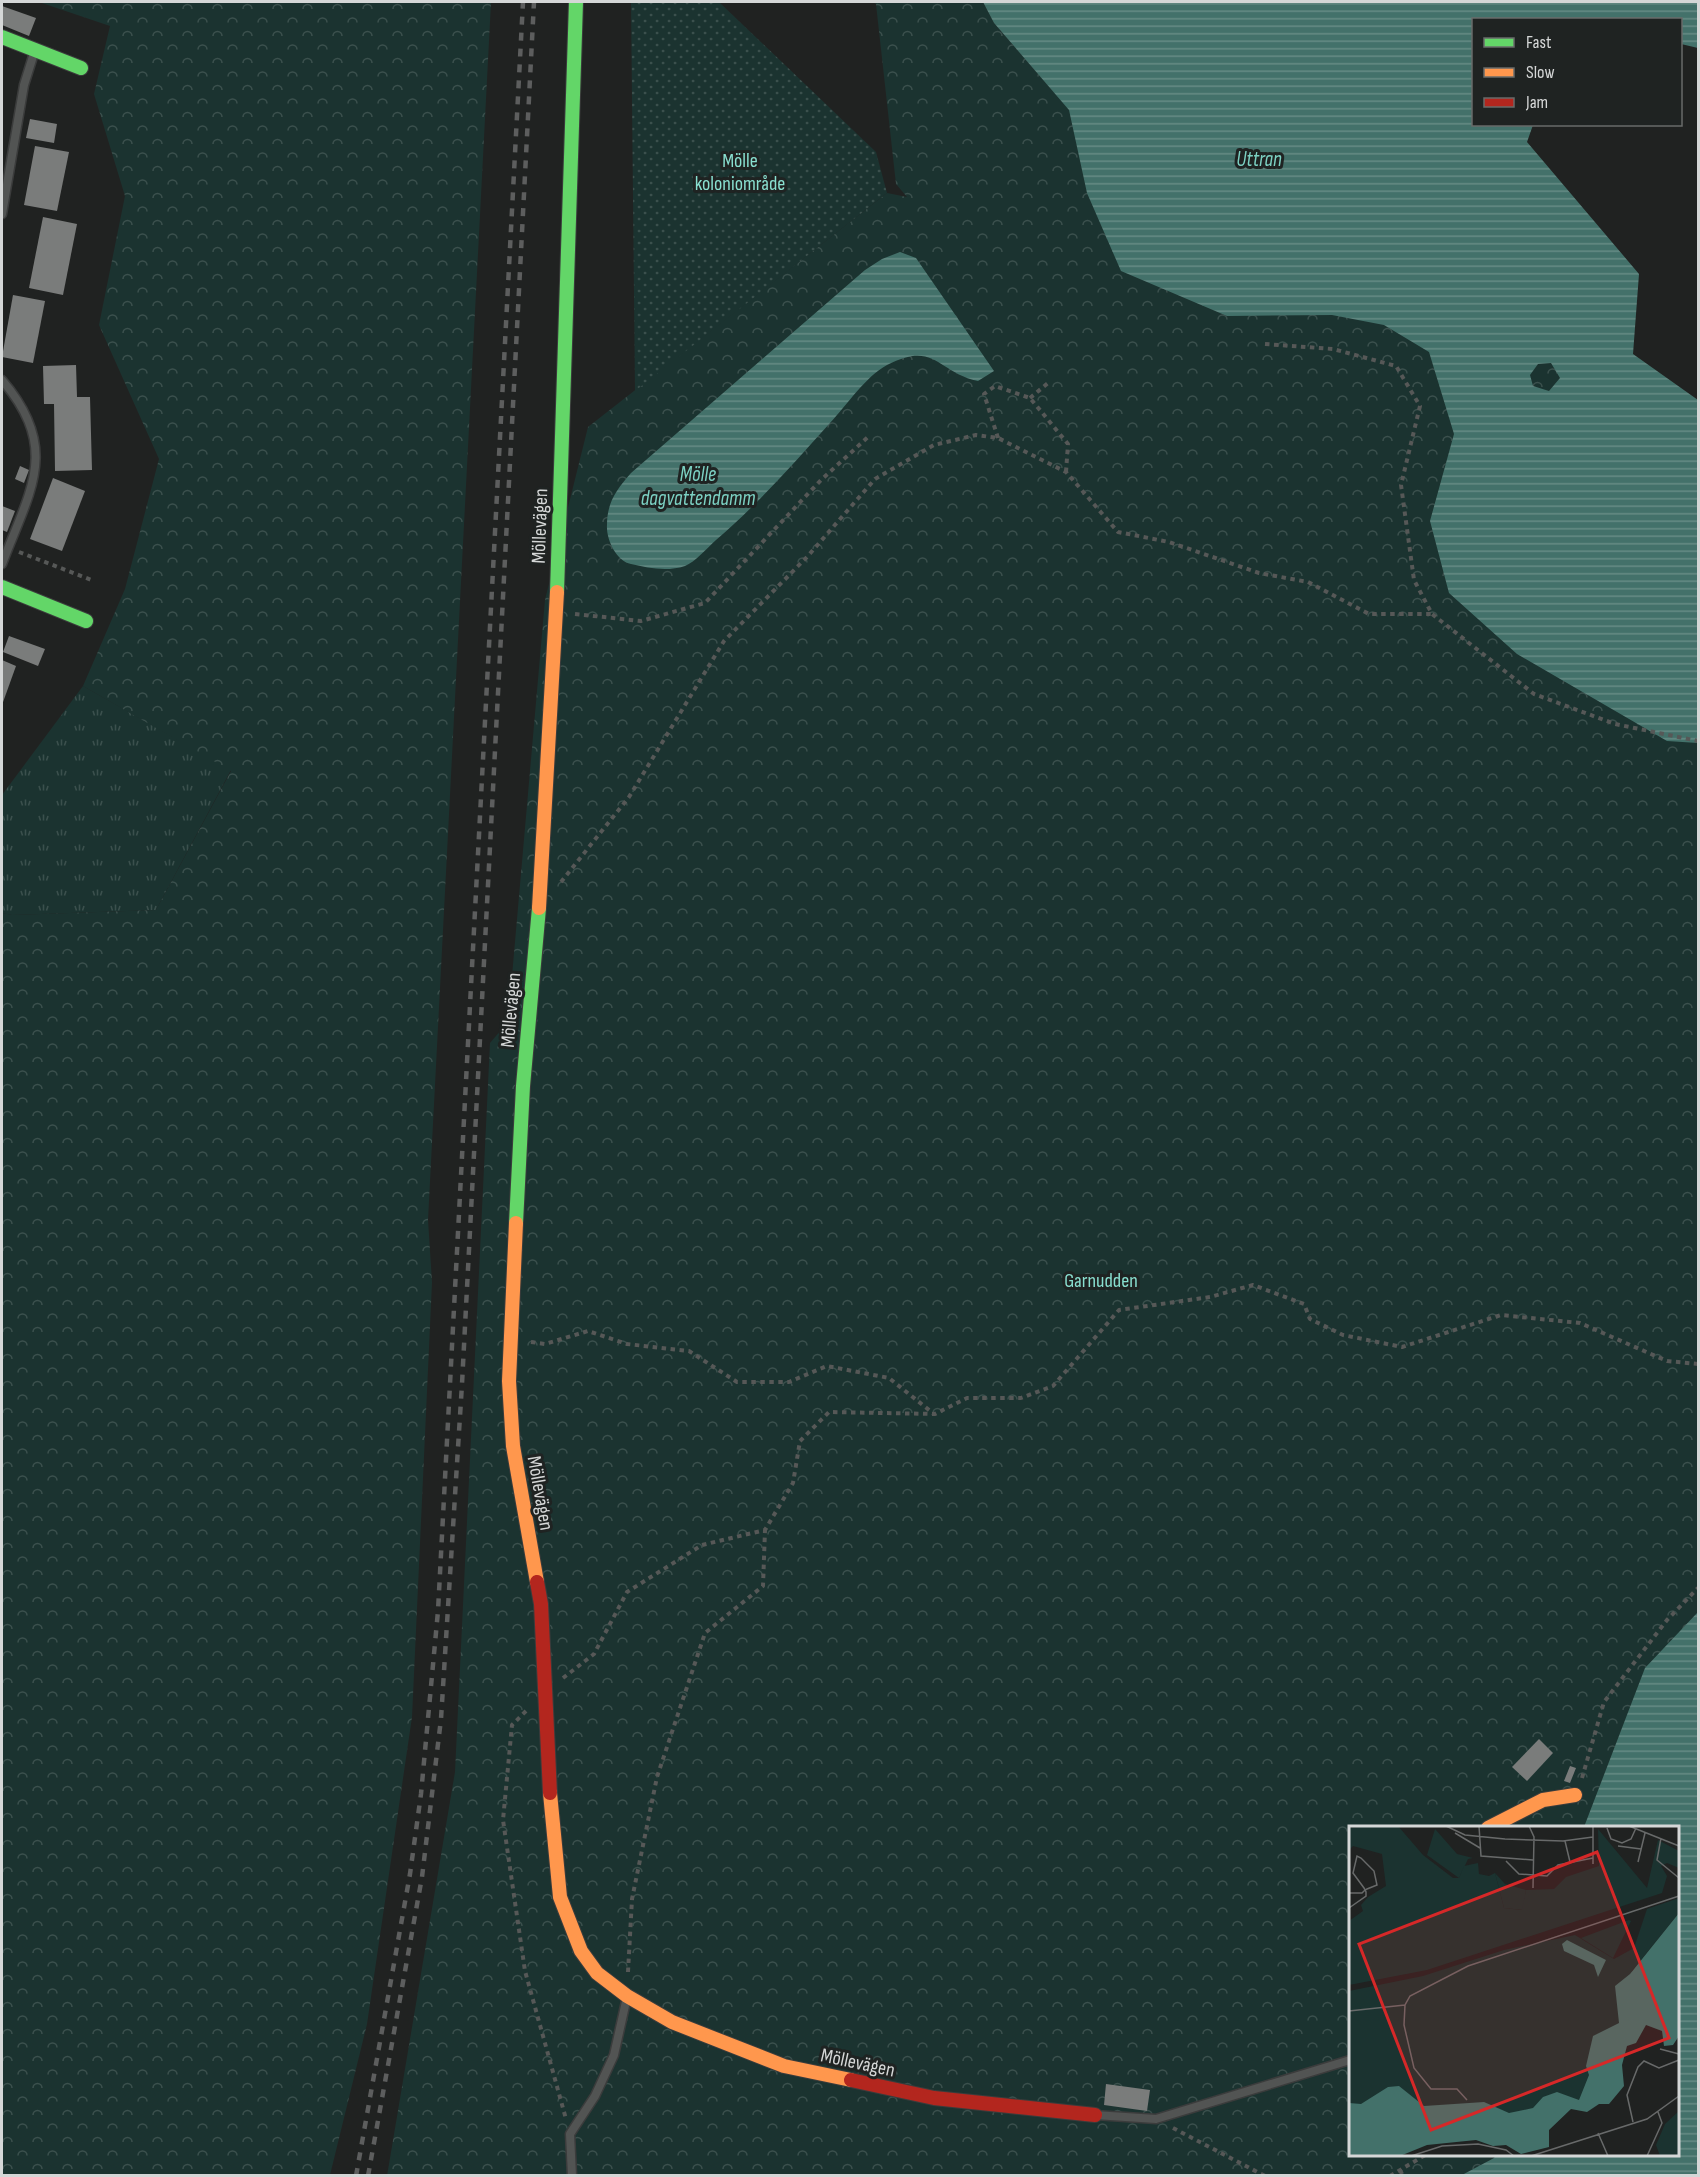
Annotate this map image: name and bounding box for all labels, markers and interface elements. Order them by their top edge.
legend [1472,18,1682,126]
text: Fast [1526,32,1552,53]
text: Slow [1526,62,1555,83]
text: Jam [1525,92,1548,113]
water label: Uttran [1236,147,1282,172]
park label: Mölle koloniområde [695,149,785,196]
water label: Mölle dagvattendamm [641,462,755,511]
street label: Möllevägen [527,488,553,564]
street label: Möllevägen [496,972,526,1049]
park label: Garnudden [1064,1269,1138,1293]
street label: Möllevägen [522,1454,558,1532]
inset map [1349,1826,1679,2156]
street label: Möllevägen [819,2043,897,2083]

